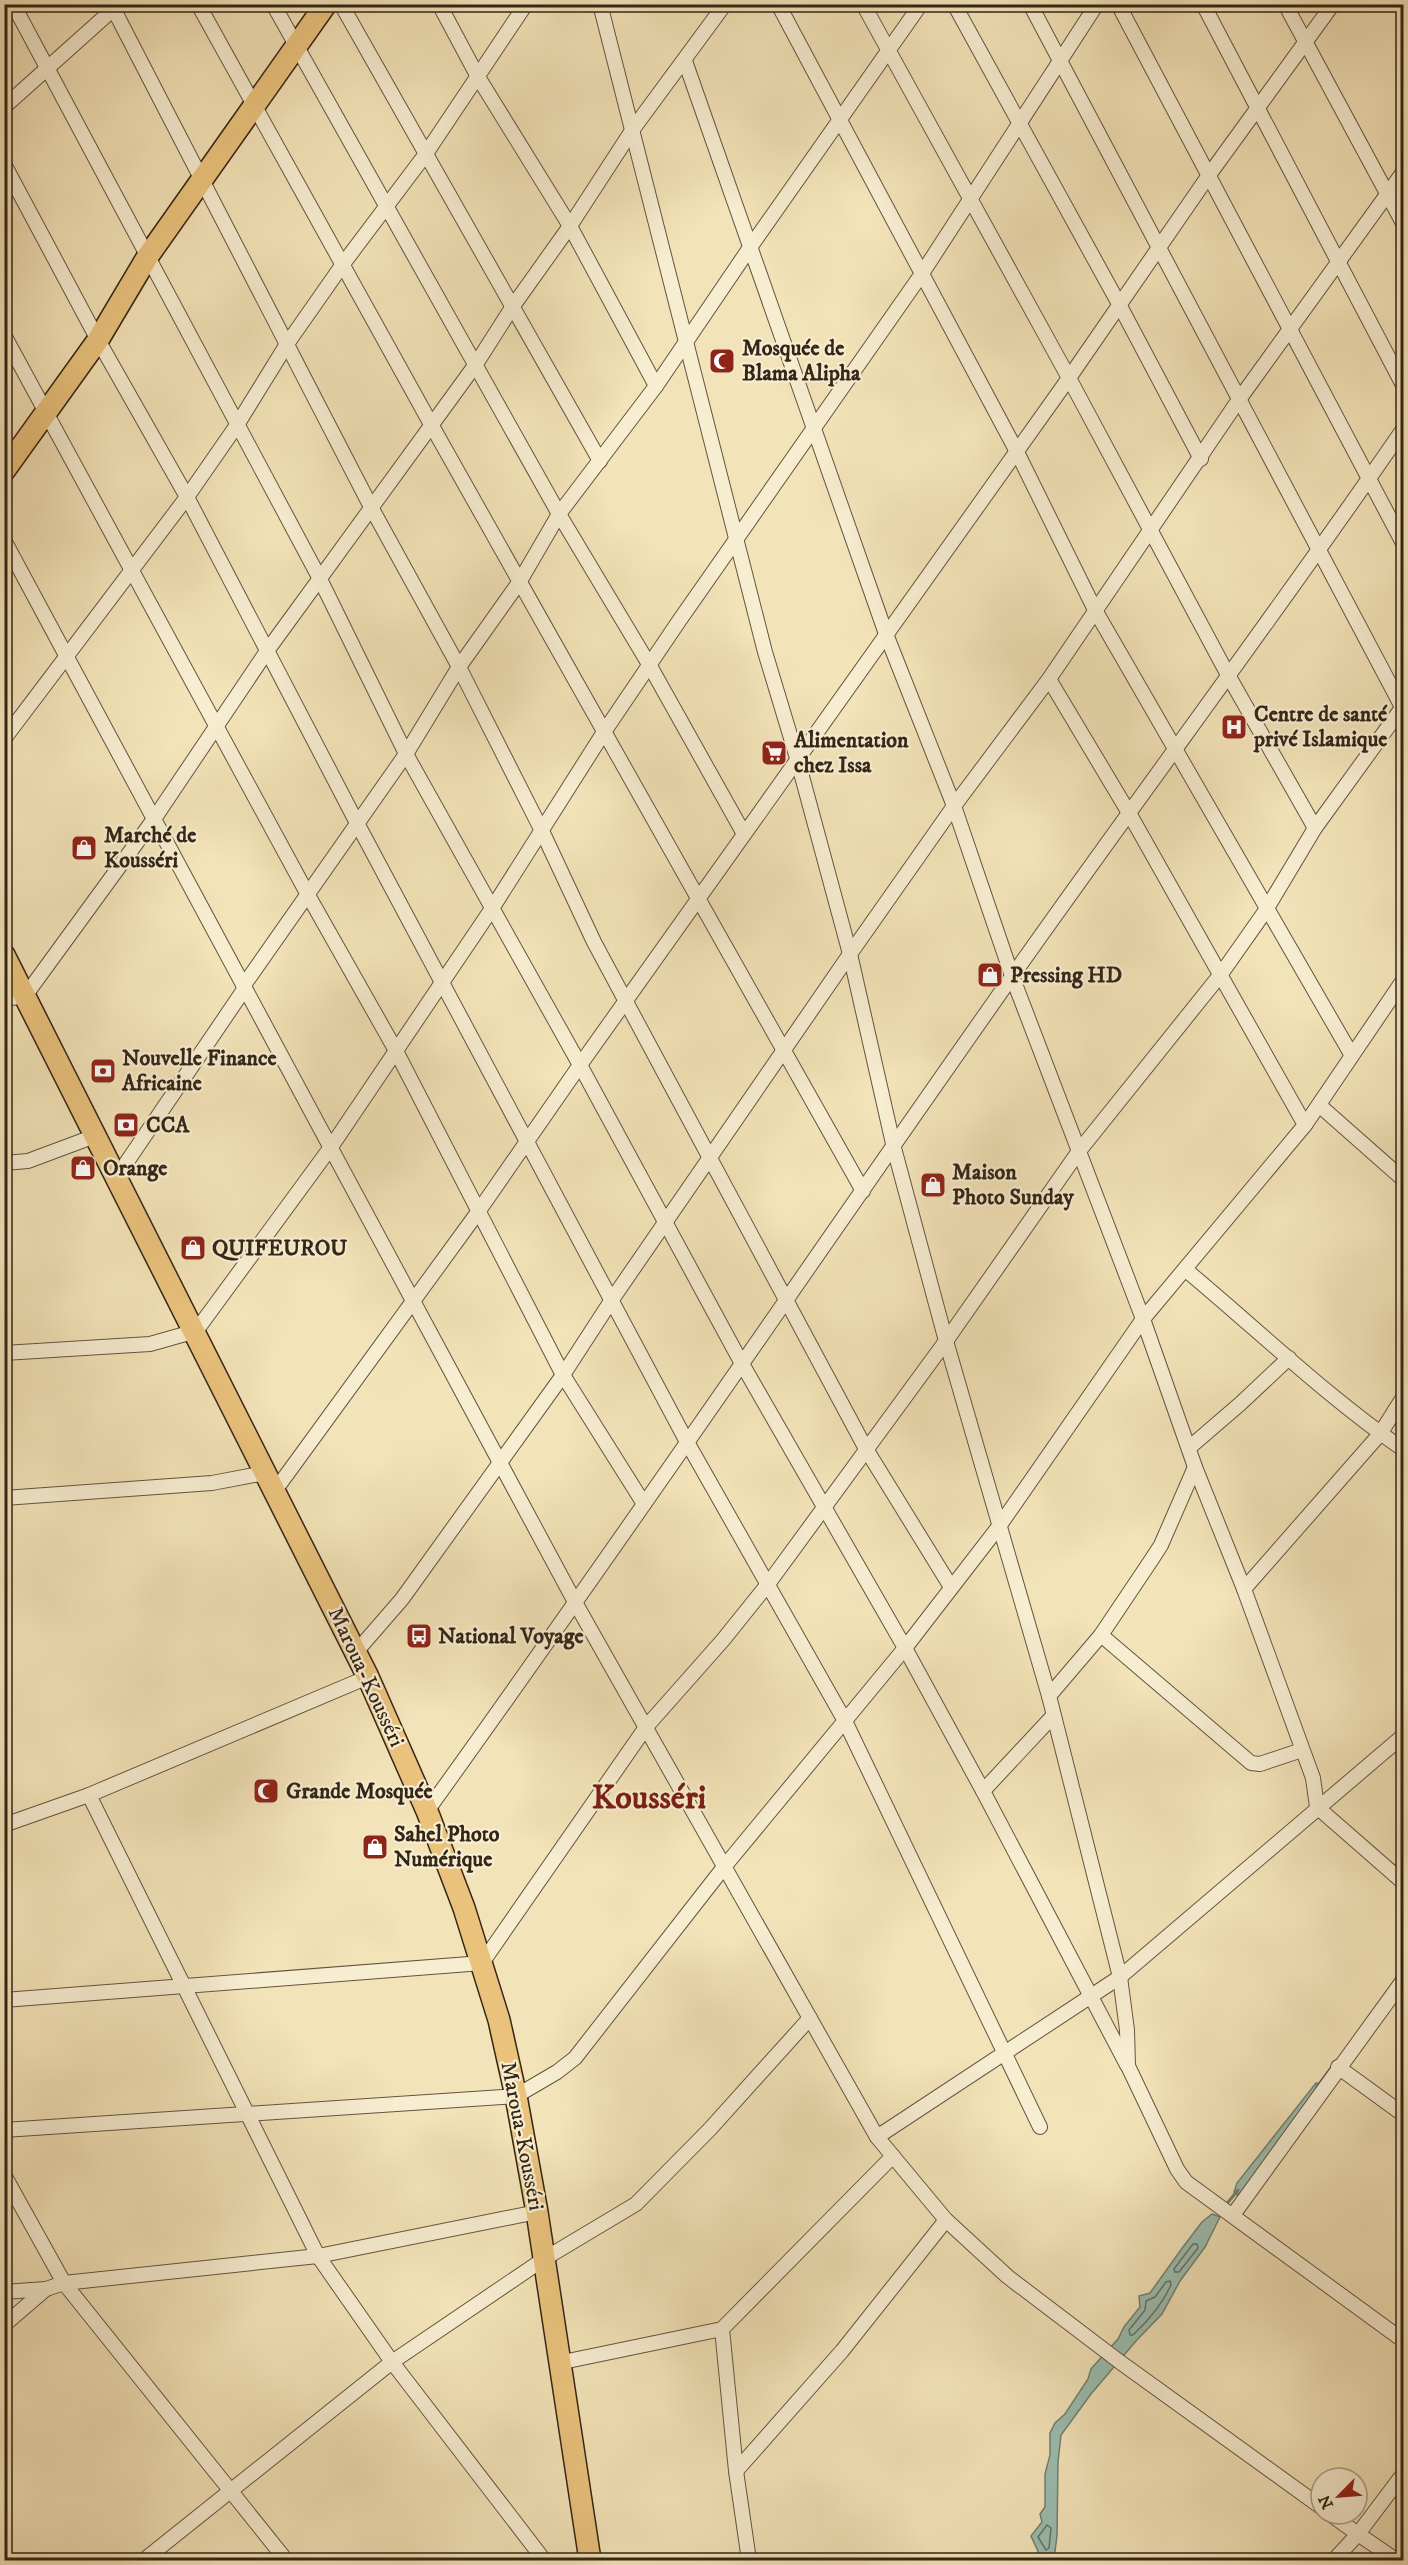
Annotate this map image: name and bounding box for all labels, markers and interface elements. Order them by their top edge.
place label: Mosquée de Blama Alipha [742,335,861,387]
mosque icon: Mosquée de Blama Alipha [707,346,737,376]
place label: Centre de santé privé Islamique [1253,701,1388,753]
hospital icon: Centre de santé privé Islamique [1219,712,1249,742]
place label: Alimentation chez Issa [793,727,909,779]
supermarket icon: Alimentation chez Issa [759,738,789,768]
place label: Marché de Kousséri [104,822,196,874]
shop icon: Marché de Kousséri [69,833,99,863]
shop icon: Pressing HD [975,960,1005,990]
place label: Pressing HD [1010,962,1122,989]
place label: Nouvelle Finance Africaine [121,1045,277,1097]
bank icon: Nouvelle Finance Africaine [88,1056,118,1086]
bank icon: CCA [111,1110,141,1140]
place label: CCA [146,1112,190,1139]
shop icon: Orange [68,1153,98,1183]
place label: Orange [103,1155,167,1182]
place label: Maison Photo Sunday [952,1159,1074,1211]
shop icon: Maison Photo Sunday [918,1170,948,1200]
shop icon: QUIFEUROU [178,1233,208,1263]
place label: QUIFEUROU [212,1235,347,1262]
street label: Maroua-Kousséri [322,1603,410,1751]
bus stop icon: National Voyage [404,1621,434,1651]
place label: National Voyage [438,1623,584,1650]
mosque icon: Grande Mosquée [251,1776,281,1806]
district label: Kousséri [592,1777,707,1819]
place label: Grande Mosquée [286,1778,433,1805]
place label: Sahel Photo Numérique [394,1821,500,1873]
shop icon: Sahel Photo Numérique [360,1832,390,1862]
street label: Maroua-Kousséri [494,2059,550,2213]
north arrow [1309,2466,1369,2526]
text: N [1314,2492,1338,2512]

